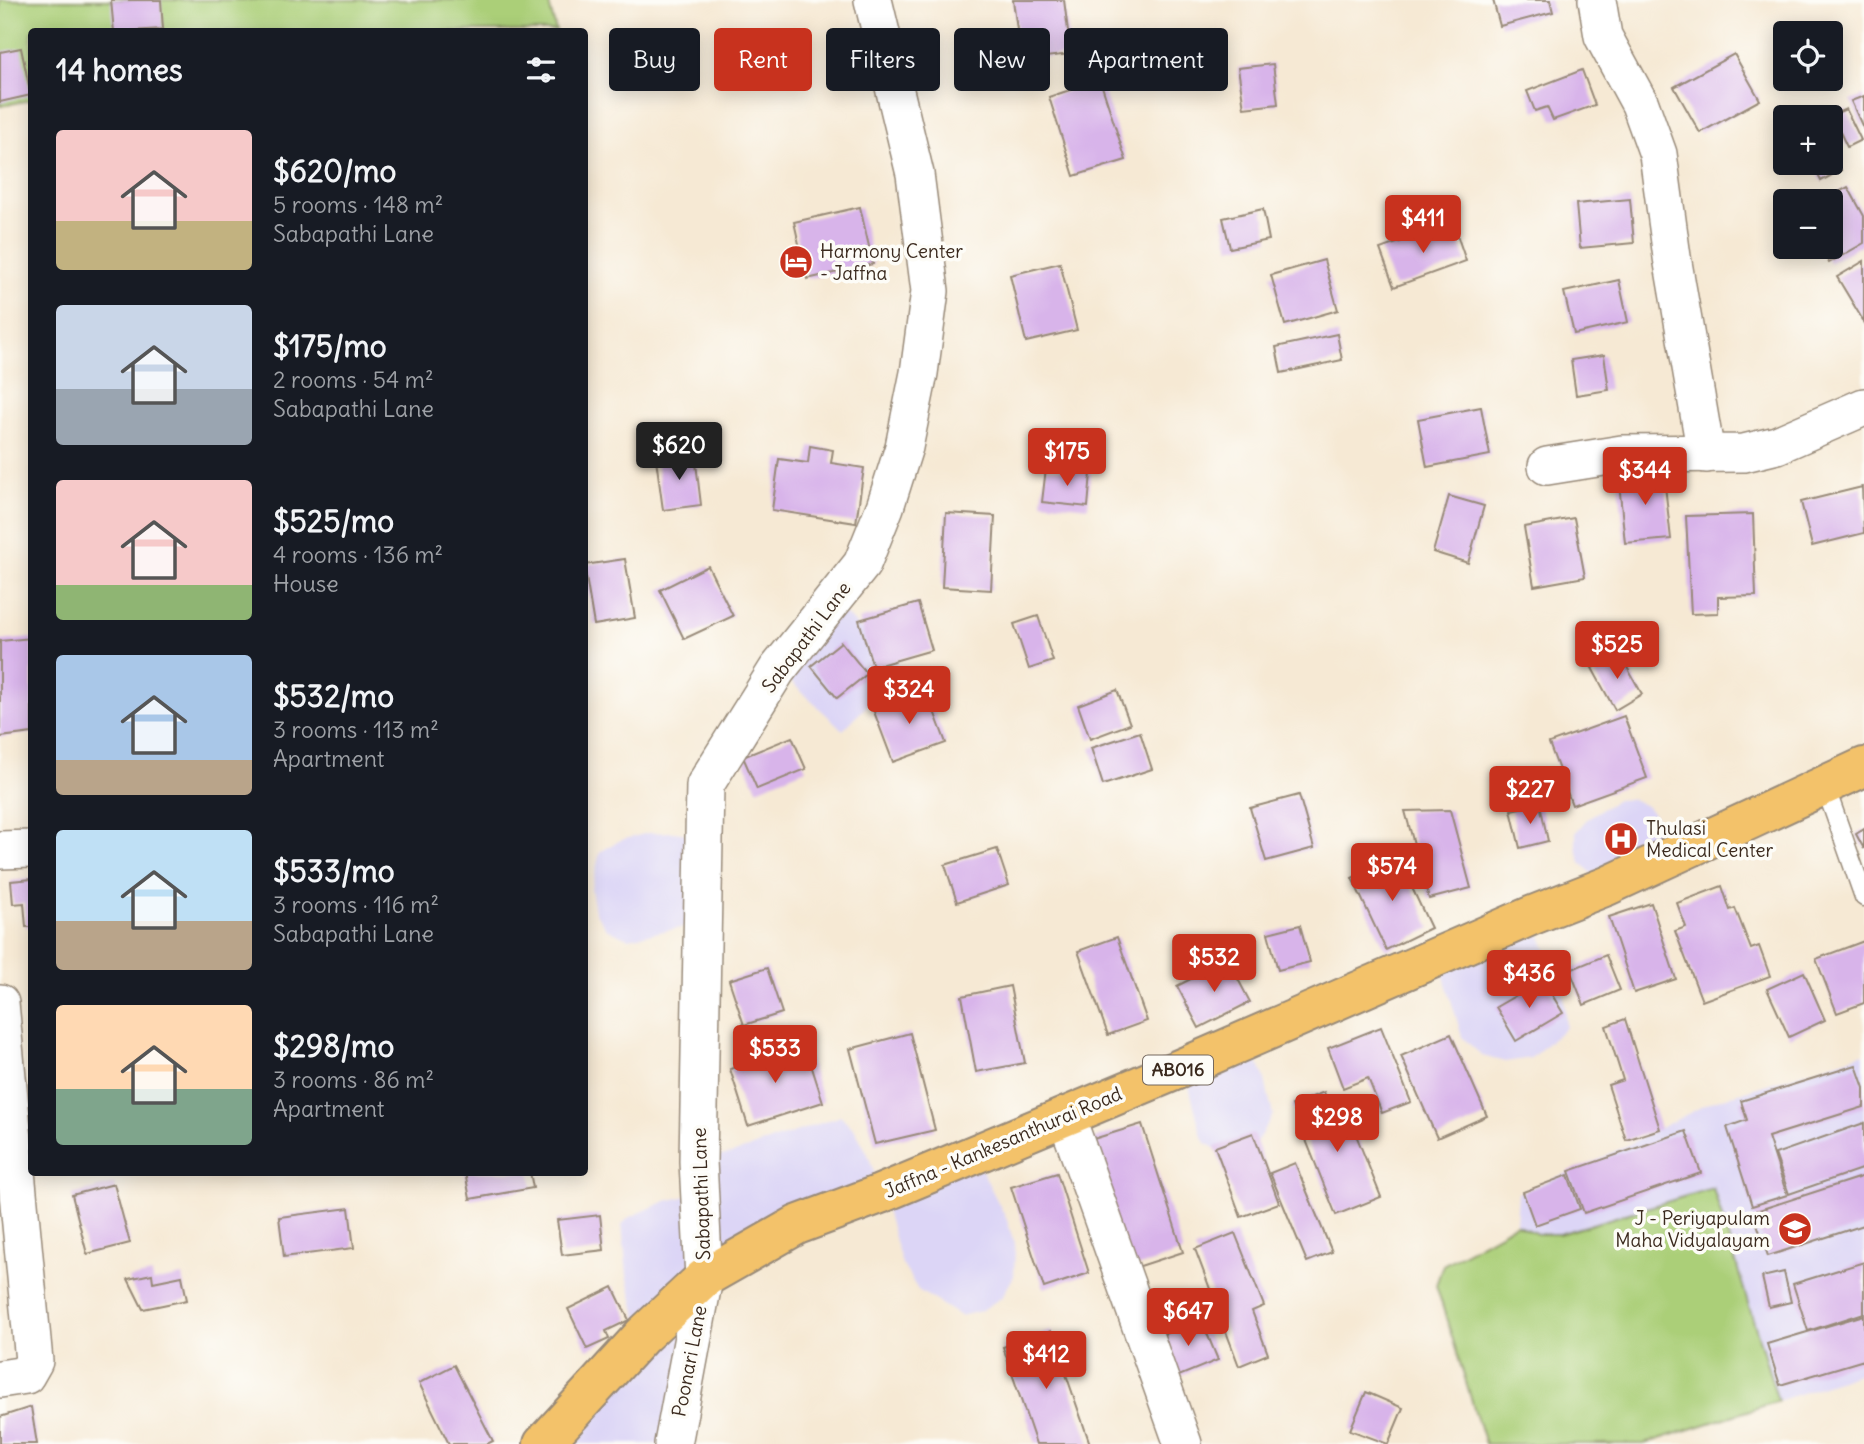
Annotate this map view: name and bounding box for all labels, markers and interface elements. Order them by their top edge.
map controls [1773,21,1843,259]
button: locate [1773,21,1843,91]
chip: Buy [609,28,700,91]
chip: Rent [714,28,812,91]
chip: Filters [826,28,940,91]
chip: New [954,28,1050,91]
chip: Apartment [1064,28,1228,91]
text: 14 homes [56,51,183,89]
icon: filters [522,51,560,89]
button: + [1773,105,1843,175]
text: $620/mo [273,152,396,190]
icon: home [112,158,196,242]
button: − [1773,189,1843,259]
text: 5 rooms · 148 m² [273,190,443,219]
pin: $411 [1382,196,1464,255]
text: $411 [1401,203,1445,232]
text: Sabapathi Lane [273,219,434,248]
place label: Harmony Center - Jaffna [820,239,963,285]
hotel icon: Harmony Center - Jaffna [777,243,815,281]
text: $175/mo [273,327,387,365]
icon: home [112,333,196,417]
text: 2 rooms · 54 m² [273,365,434,394]
text: Sabapathi Lane [273,394,434,423]
pin: $620 [638,422,720,482]
pin: $175 [1026,428,1108,488]
text: $620 [652,430,706,459]
text: $175 [1044,436,1090,465]
pin: $344 [1604,448,1686,507]
text: $344 [1619,455,1671,484]
text: $525/mo [273,502,394,540]
icon: home [112,508,196,592]
text: 4 rooms · 136 m² [273,540,443,569]
text: House [273,569,339,598]
street label: Sabapathi Lane [756,577,856,697]
pin: $525 [1576,622,1658,681]
text: $525 [1591,629,1643,658]
pin: $324 [868,666,950,726]
text: $324 [883,674,935,703]
text: $532/mo [273,677,394,715]
icon: home [112,683,196,767]
text: 3 rooms · 113 m² [273,715,439,744]
text: Apartment [273,744,385,773]
pin: $227 [1489,766,1571,826]
text: $227 [1505,774,1555,803]
place label: Thulasi Medical Center [1646,816,1774,862]
hospital icon: Thulasi Medical Center [1602,820,1640,858]
pin: $574 [1351,844,1433,903]
text: $574 [1367,851,1417,880]
text: $533/mo [273,852,395,890]
icon: home [112,858,196,942]
text: 3 rooms · 116 m² [273,890,439,919]
text: Sabapathi Lane [273,919,434,948]
pin: $532 [1173,934,1255,994]
text: $532 [1188,942,1240,971]
pin: $436 [1488,950,1570,1010]
text: $436 [1503,958,1555,987]
pin: $533 [734,1026,816,1085]
text: $298/mo [273,1027,394,1065]
icon: home [112,1033,196,1117]
text: $533 [749,1033,801,1062]
road number: AB016 [1143,1056,1213,1084]
text: 3 rooms · 86 m² [273,1065,434,1094]
street label: Jaffna - Kankesanthurai Road [881,1081,1125,1203]
text: Apartment [273,1094,385,1123]
pin: $298 [1296,1094,1378,1154]
text: $298 [1311,1102,1363,1131]
street label: Sabapathi Lane [687,1127,715,1261]
place label: J - Periyapulam Maha Vidyalayam [1615,1206,1770,1252]
school or university icon: J - Periyapulam Maha Vidyalayam [1776,1210,1814,1248]
pin: $647 [1147,1288,1229,1348]
text: $647 [1163,1296,1213,1325]
street label: Poonari Lane [666,1303,712,1419]
pin: $412 [1005,1332,1087,1391]
text: $412 [1022,1339,1070,1368]

